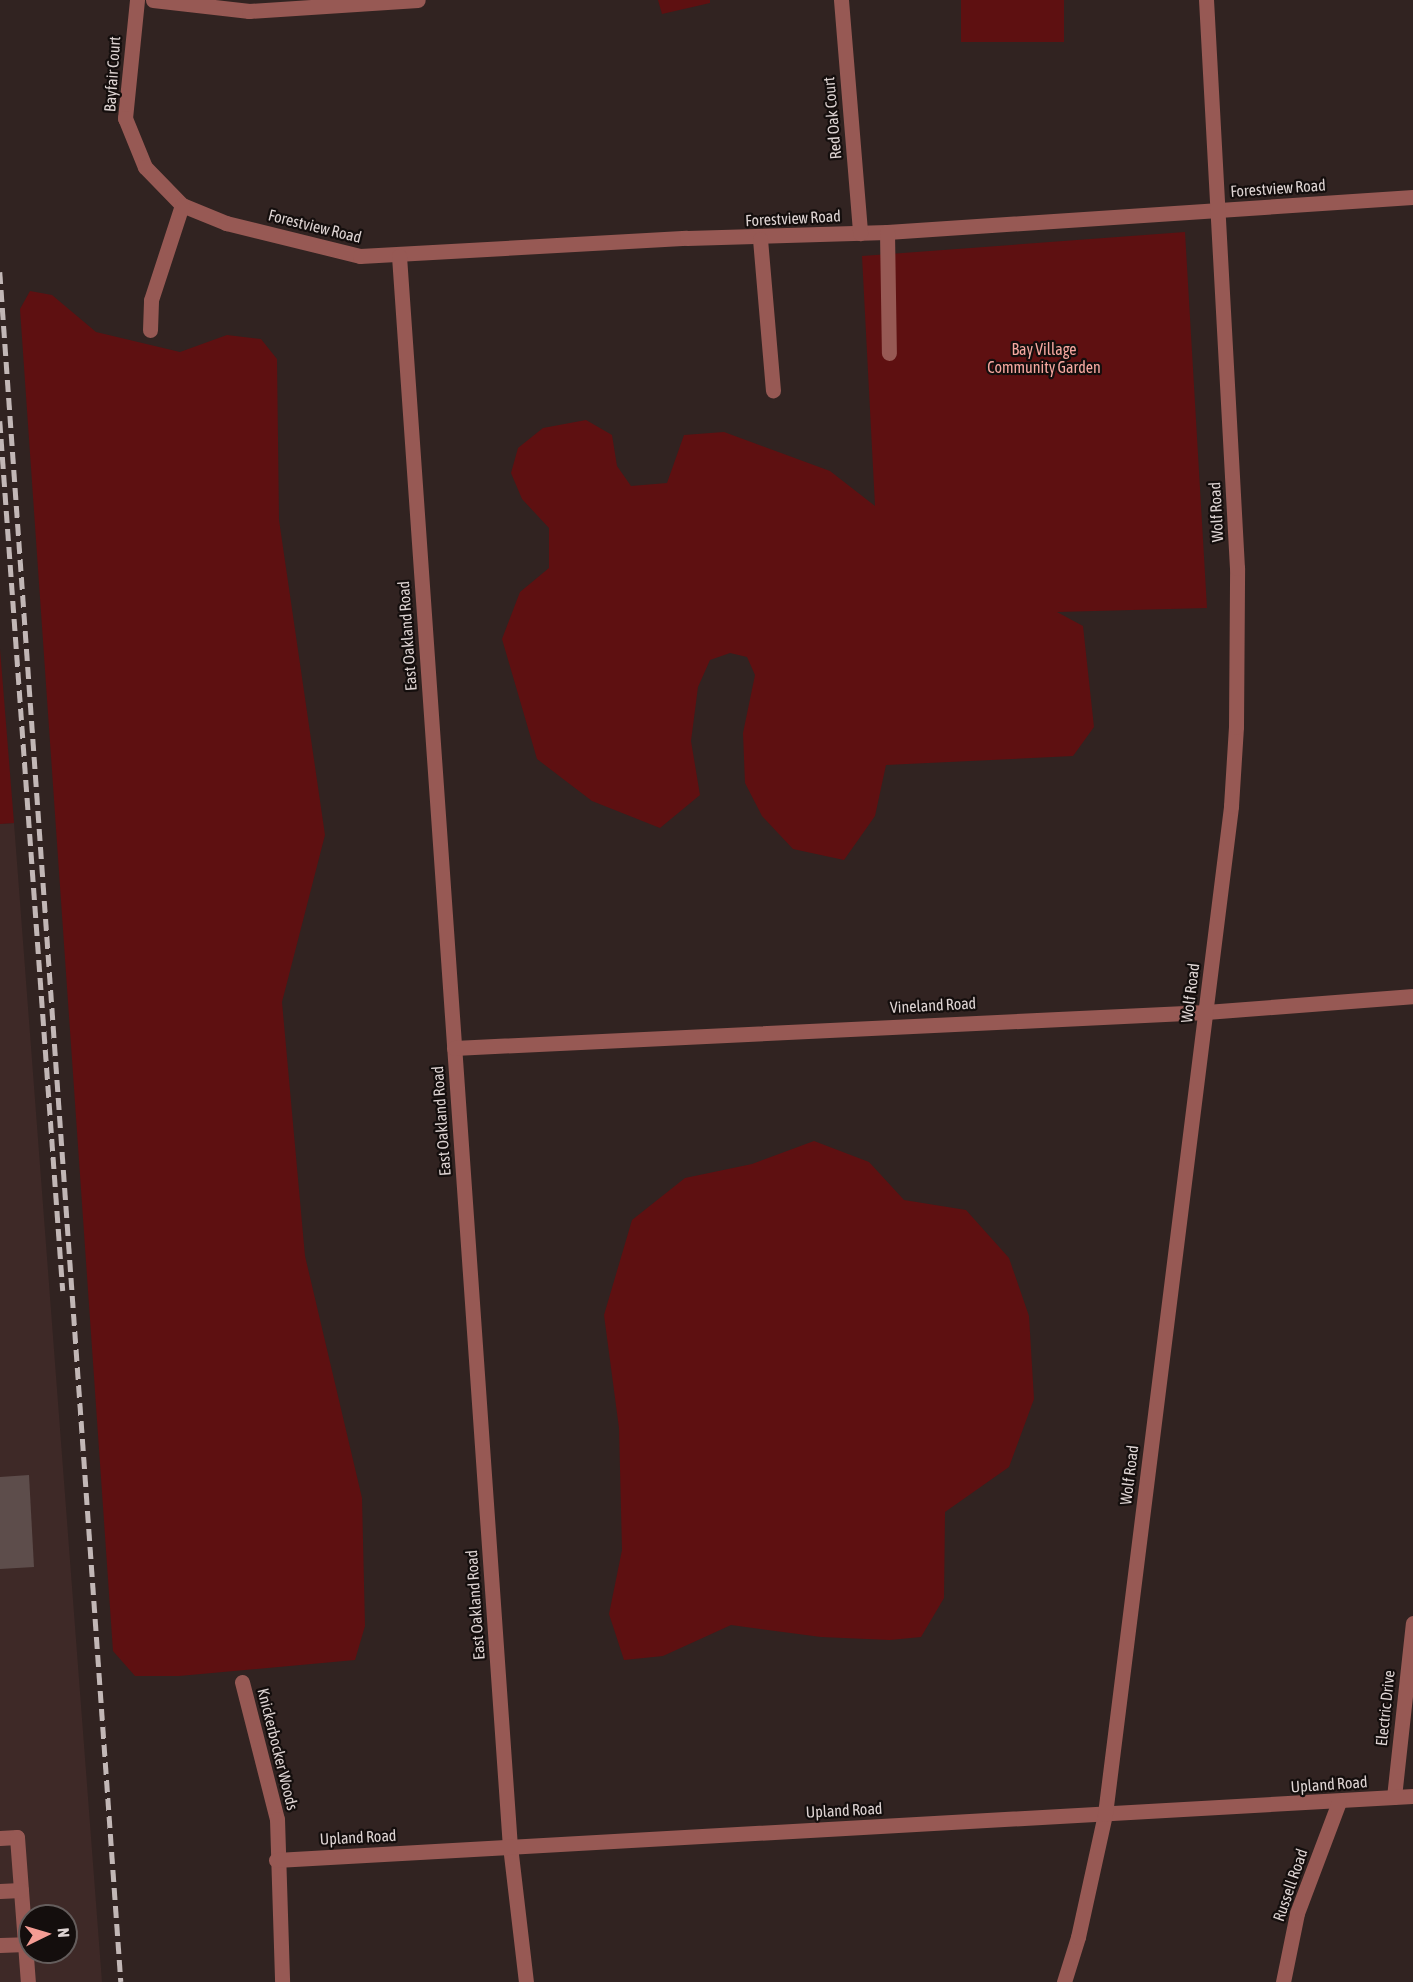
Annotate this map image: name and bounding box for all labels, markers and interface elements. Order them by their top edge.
street label: Bayfair Court [100,36,124,112]
street label: Red Oak Court [819,76,845,160]
street label: Forestview Road [1230,175,1326,201]
street label: Forestview Road [266,205,364,247]
street label: Forestview Road [745,206,841,230]
park label: Bay Village Community Garden [987,339,1101,377]
street label: Wolf Road [1205,482,1227,542]
street label: East Oakland Road [394,580,420,692]
street label: Wolf Road [1177,962,1203,1024]
street label: Vineland Road [889,993,977,1017]
street label: East Oakland Road [428,1065,454,1177]
street label: Wolf Road [1116,1444,1142,1506]
street label: East Oakland Road [462,1549,488,1661]
street label: Electric Drive [1371,1669,1399,1747]
street label: Knickerbocker Woods [254,1686,302,1812]
street label: Upland Road [1290,1772,1368,1796]
street label: Upland Road [805,1798,883,1822]
street label: Upland Road [319,1825,397,1849]
street label: Russell Road [1269,1846,1311,1924]
north arrow [18,1904,78,1964]
text: N [55,1927,73,1938]

